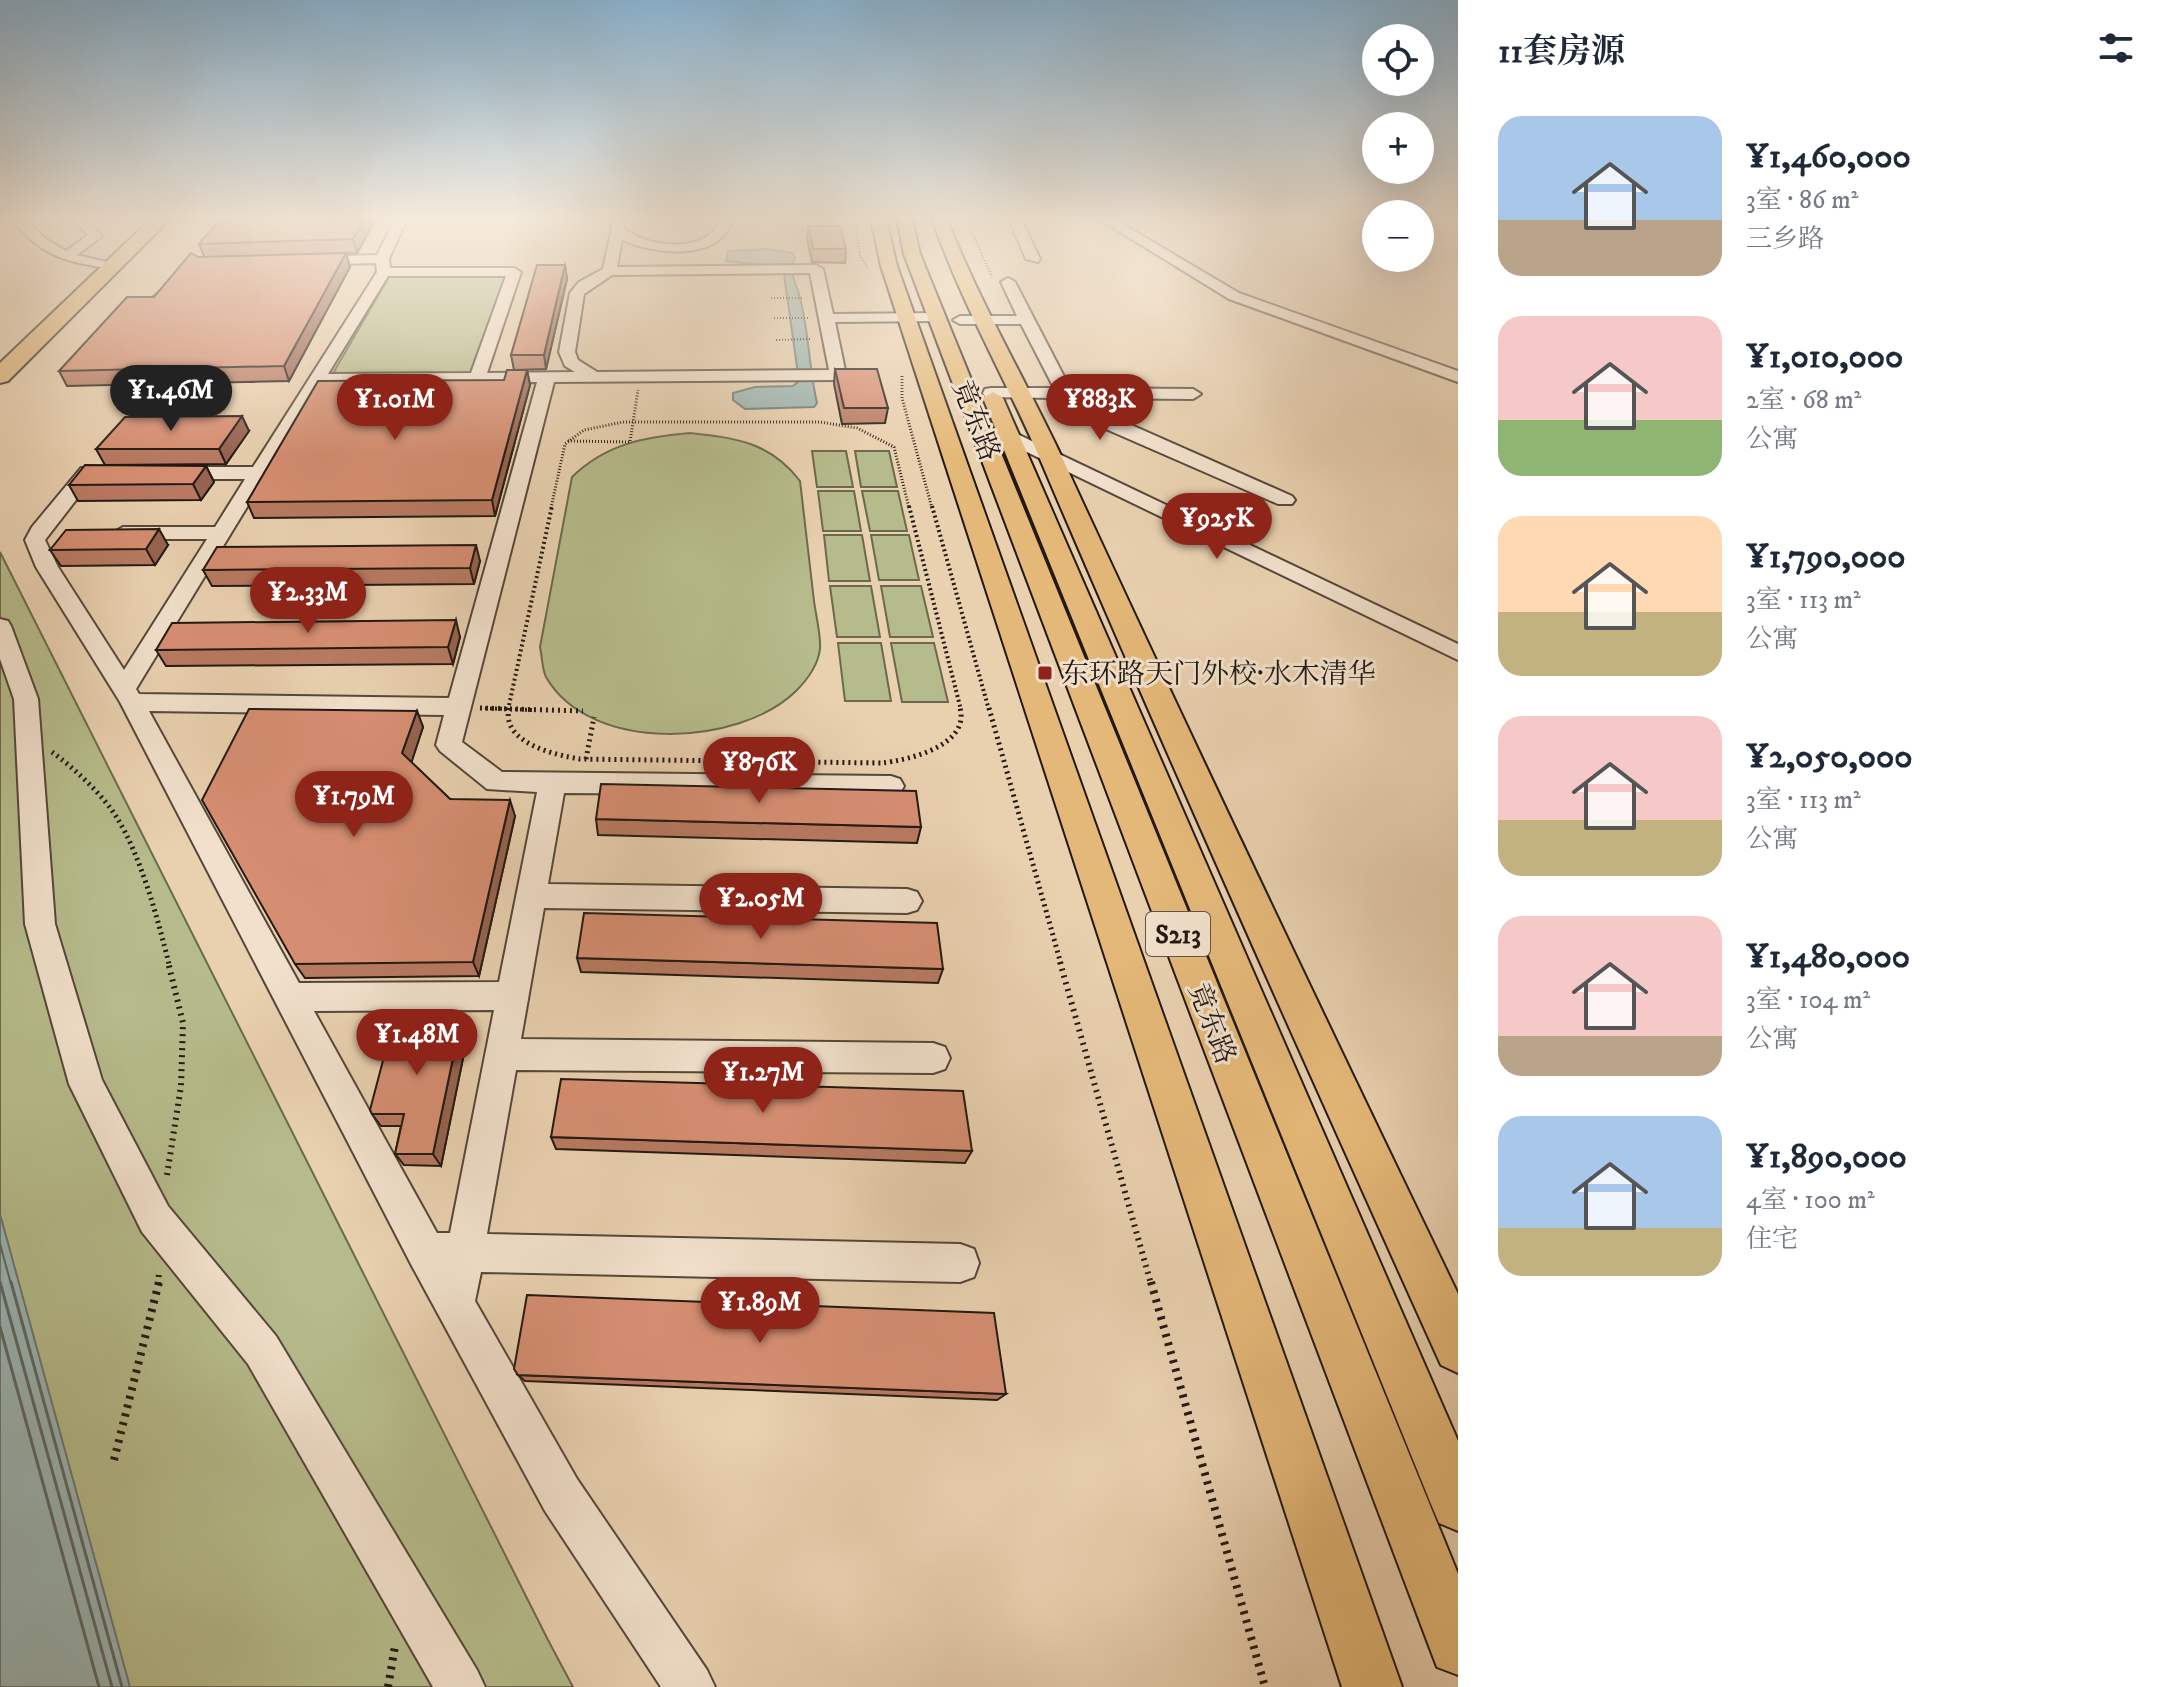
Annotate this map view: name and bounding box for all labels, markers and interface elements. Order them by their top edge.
map controls [1362,24,1434,272]
button: locate [1362,24,1434,96]
icon: filters [2094,26,2138,70]
text: 11套房源 [1498,31,1625,73]
button: + [1362,112,1434,184]
text: ¥1,460,000 [1746,136,1911,178]
icon: home [1562,148,1658,244]
text: 3室 · 86 m² [1746,184,1858,217]
button: − [1362,200,1434,272]
text: 三乡路 [1746,223,1824,256]
text: ¥1,010,000 [1746,336,1903,378]
icon: home [1562,348,1658,444]
pin: ¥1.46M [106,365,236,433]
text: ¥1.46M [128,374,214,407]
pin: ¥1.01M [330,374,460,442]
pin: ¥883K [1044,374,1156,442]
street label: 竟东路 [944,375,1007,466]
text: ¥1.01M [355,383,435,416]
text: ¥883K [1064,383,1136,416]
text: 2室 · 68 m² [1746,384,1861,417]
text: 公寓 [1746,423,1798,456]
pin: ¥925K [1161,493,1273,561]
text: ¥925K [1180,502,1254,535]
text: ¥1,790,000 [1746,536,1906,578]
icon: home [1562,548,1658,644]
pin: ¥2.33M [243,567,373,635]
text: ¥2.33M [268,576,348,609]
text: 3室 · 113 m² [1746,584,1861,617]
text: 公寓 [1746,623,1798,656]
place label: 东环路天门外校·水木清华 [1061,657,1376,692]
marker: 东环路天门外校·水木清华 [1036,664,1054,682]
text: ¥2,050,000 [1746,736,1913,778]
pin: ¥876K [703,737,815,805]
text: ¥876K [721,746,797,779]
icon: home [1562,748,1658,844]
pin: ¥1.79M [289,771,419,839]
text: ¥1.79M [313,780,395,813]
text: 3室 · 113 m² [1746,784,1861,817]
text: 公寓 [1746,823,1798,856]
pin: ¥2.05M [696,873,826,941]
text: ¥2.05M [717,882,805,915]
road number: S213 [1146,912,1210,956]
text: ¥1,480,000 [1746,936,1910,978]
icon: home [1562,948,1658,1044]
street label: 竟东路 [1180,978,1243,1069]
text: 3室 · 104 m² [1746,984,1870,1017]
pin: ¥1.48M [352,1009,482,1077]
text: ¥1.48M [374,1018,460,1051]
text: 公寓 [1746,1023,1798,1056]
pin: ¥1.27M [698,1047,828,1115]
text: ¥1.27M [722,1056,804,1089]
text: ¥1,890,000 [1746,1136,1907,1178]
icon: home [1562,1148,1658,1244]
text: 4室 · 100 m² [1746,1184,1875,1217]
text: 住宅 [1746,1223,1798,1256]
pin: ¥1.89M [695,1277,825,1345]
text: ¥1.89M [719,1286,801,1319]

